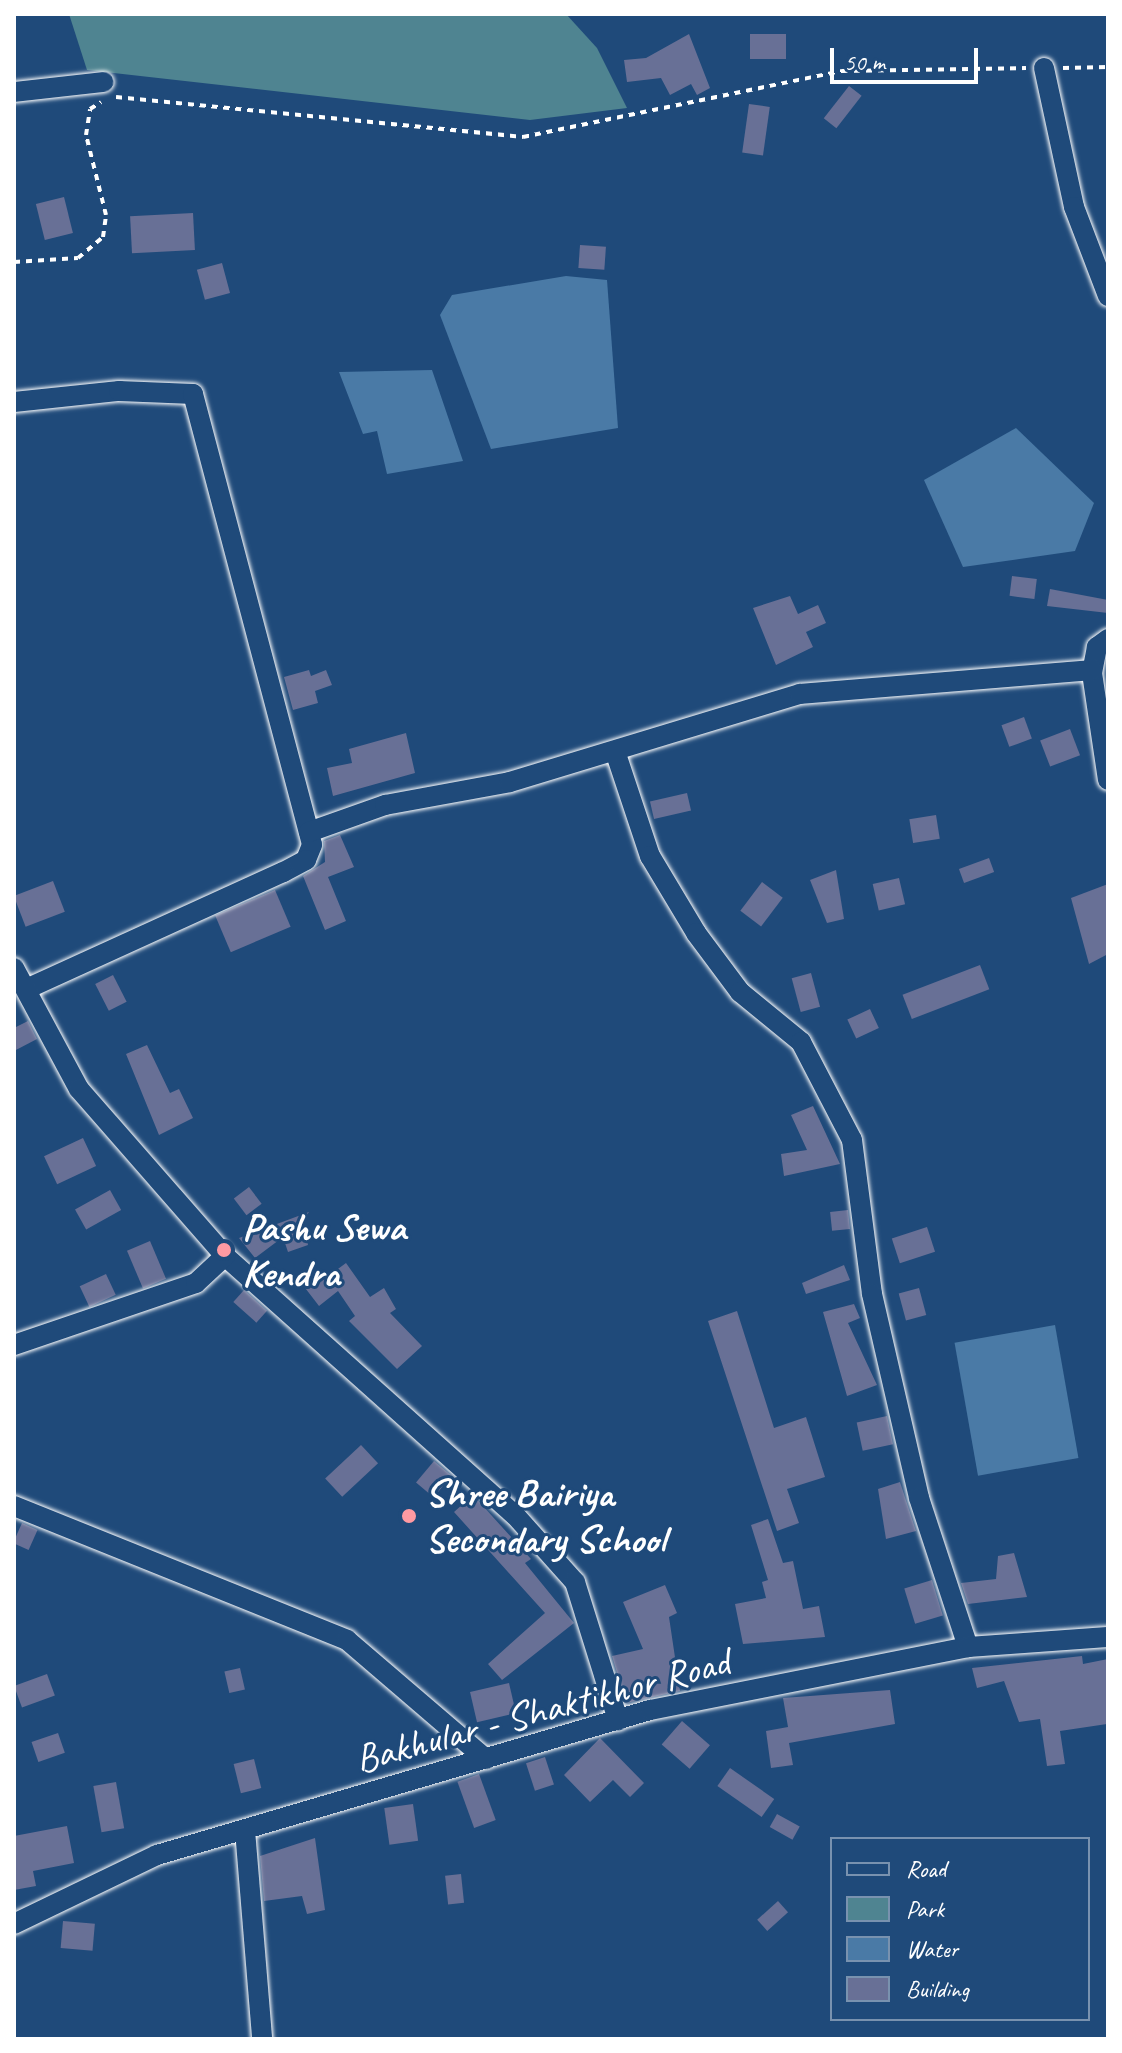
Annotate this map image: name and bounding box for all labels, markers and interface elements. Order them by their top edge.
scale bar [834,32,982,82]
text: 50 m [844,47,885,77]
place label: Pashu Sewa Kendra [242,1203,403,1297]
marker: Pashu Sewa Kendra [213,1239,235,1261]
place label: Shree Bairiya Secondary School [425,1469,663,1563]
marker: Shree Bairiya Secondary School [400,1507,418,1525]
street label: Bakhular - Shaktikhor Road [350,1637,734,1783]
legend [830,1837,1090,2021]
text: Road [906,1854,946,1884]
text: Park [906,1894,944,1924]
text: Water [906,1934,958,1964]
text: Building [906,1974,969,2004]

